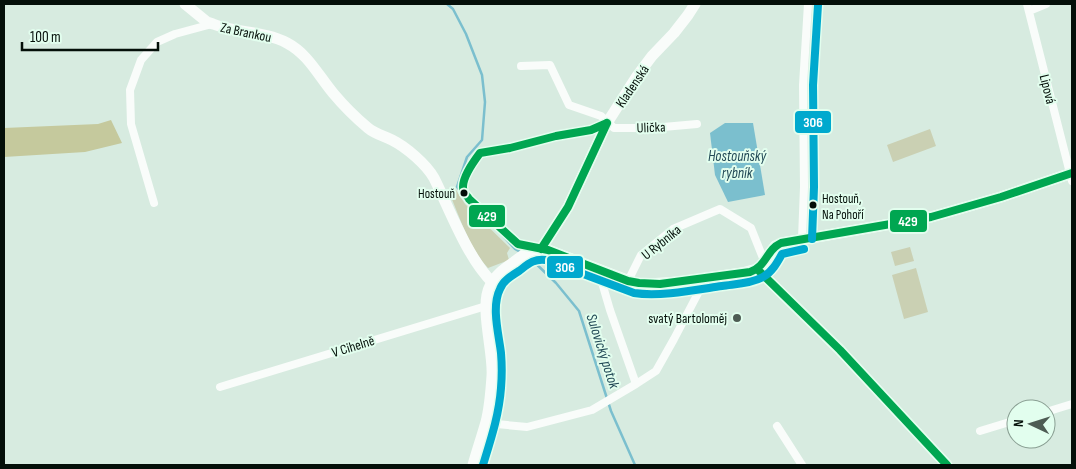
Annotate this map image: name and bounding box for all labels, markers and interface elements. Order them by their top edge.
street label: Za Brankou [219,19,273,46]
scale bar [22,20,159,52]
text: 100 m [30,28,61,47]
street label: Kladenská [612,62,653,111]
street label: Lipová [1036,73,1059,106]
line badge: 306 [794,110,832,134]
text: 306 [803,114,823,131]
street label: Ulička [636,119,666,136]
water label: Hostouňský rybník [708,147,767,183]
place label: Hostouň [418,186,455,202]
marker: Hostouň [459,188,469,198]
place label: Hostouň, Na Pohoří [822,191,864,223]
marker: Hostouň, Na Pohoří [808,200,818,210]
line badge: 429 [468,204,506,228]
text: 429 [477,208,497,225]
line badge: 429 [889,209,928,233]
text: 429 [898,213,918,230]
street label: U Rybníka [638,221,685,263]
line badge: 306 [546,255,584,279]
text: 306 [555,259,575,276]
place label: svatý Bartoloměj [648,310,727,327]
water label: Sulovický potok [582,311,624,391]
marker: svatý Bartoloměj [731,312,743,324]
street label: V Cihelně [330,332,377,361]
north arrow [1006,399,1056,449]
text: N [1010,419,1027,427]

